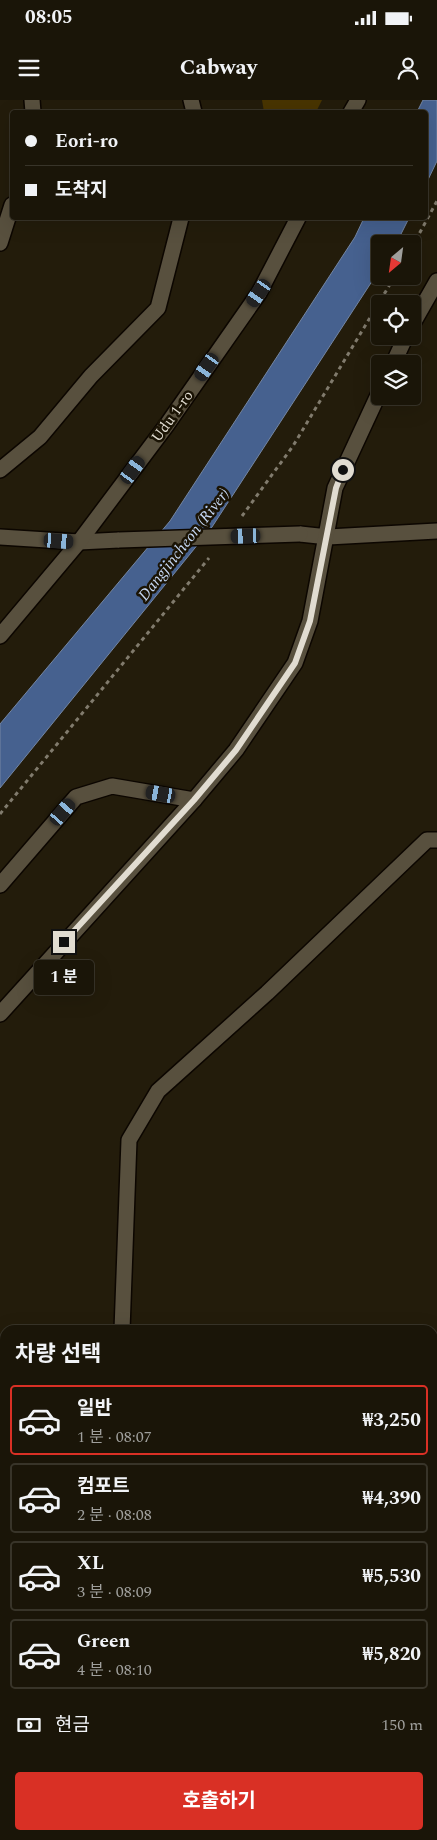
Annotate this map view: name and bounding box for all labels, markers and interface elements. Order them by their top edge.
text: 08:05 [25,3,73,32]
text: Cabway [180,51,257,84]
icon: menu [15,54,43,82]
icon: person [394,54,422,82]
text: Eori-ro [55,127,118,156]
text: 도착지 [55,176,107,205]
north arrow [371,235,421,285]
map controls [371,235,421,405]
car [244,276,273,310]
button: locate [371,295,421,345]
car [192,350,221,384]
button: layers [371,355,421,405]
street label: Udu 1-ro [146,385,199,447]
car [118,453,147,487]
route start [332,459,354,481]
water label: Dangjincheon (River) [132,483,235,606]
car [230,528,261,544]
car [43,532,74,550]
car [144,784,177,804]
car [47,796,78,828]
route end [53,931,75,953]
callout: 1 분 [34,960,94,994]
text: 1 분 [50,965,78,989]
text: 차량 선택 [15,1338,101,1371]
text: 일반 [77,1394,112,1423]
icon: car [17,1398,62,1443]
text: ₩3,250 [363,1406,421,1435]
text: 1 분 · 08:07 [77,1425,152,1449]
text: 컴포트 [77,1472,129,1501]
icon: car [17,1476,62,1521]
text: ₩4,390 [363,1484,421,1513]
text: 2 분 · 08:08 [77,1503,152,1527]
text: XL [77,1549,104,1578]
icon: car [17,1554,62,1599]
text: ₩5,530 [363,1562,421,1591]
text: 3 분 · 08:09 [77,1580,152,1604]
text: Green [77,1627,130,1656]
icon: car [17,1632,62,1677]
text: ₩5,820 [363,1640,421,1669]
text: 4 분 · 08:10 [77,1658,152,1682]
icon: cash [15,1711,43,1739]
text: 현금 [55,1711,90,1740]
text: 150 m [381,1713,423,1737]
button: 호출하기 [15,1772,423,1830]

